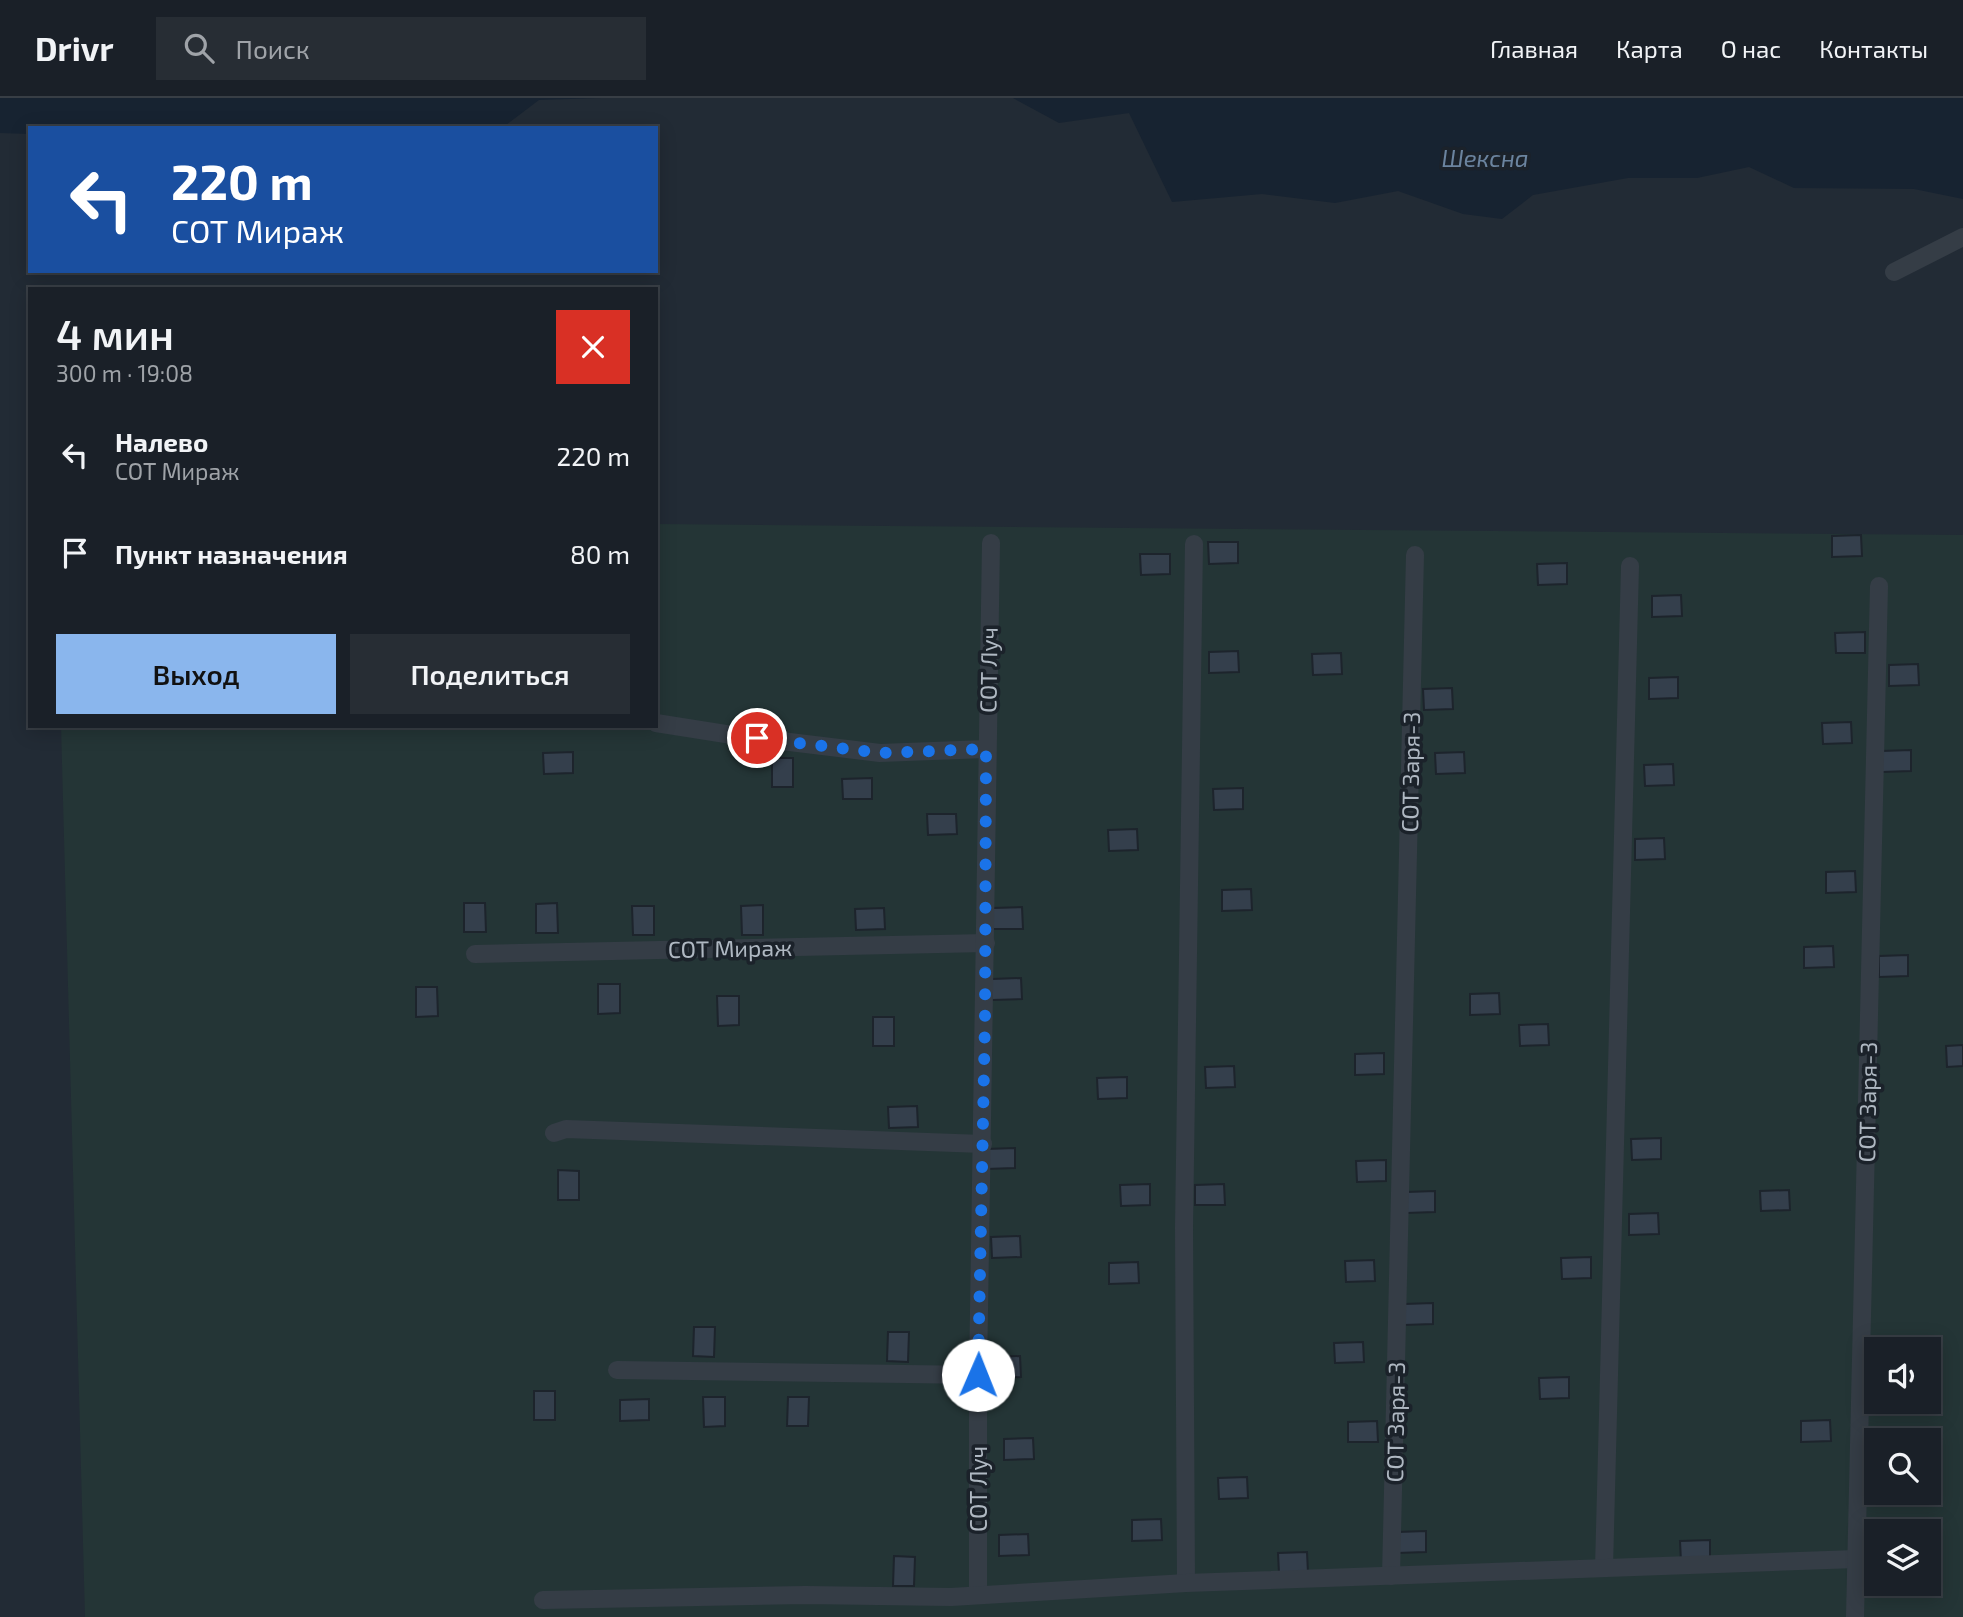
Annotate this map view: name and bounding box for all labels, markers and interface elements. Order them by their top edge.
search box [156,17,646,80]
text: Drivr [35,28,114,68]
icon: search [180,29,218,67]
text: Поиск [236,33,310,64]
text: Главная [1490,34,1578,63]
text: Карта [1616,34,1683,63]
text: О нас [1721,34,1781,63]
text: Контакты [1819,34,1928,63]
water label: Шексна [1441,143,1529,172]
text: 220 m [171,151,313,210]
icon: left [56,154,147,245]
text: СОТ Мираж [171,211,344,249]
text: 4 мин [56,308,174,358]
button: close [556,310,630,384]
text: 300 m · 19:08 [56,359,193,387]
text: Налево [115,426,208,457]
icon: left [56,436,94,474]
text: 220 m [557,440,630,471]
text: СОТ Мираж [115,457,239,485]
icon: arrive [56,534,94,572]
text: Пункт назначения [115,538,348,569]
text: 80 m [570,538,630,569]
street label: СОТ Луч [973,627,1004,713]
button: Выход [56,634,336,714]
button: Поделиться [350,634,630,714]
pin [727,708,787,768]
street label: СОТ Заря-3 [1395,711,1425,833]
icon: arrive [738,719,776,757]
street label: СОТ Мираж [668,933,792,963]
street label: СОТ Заря-3 [1852,1041,1882,1163]
map controls [1864,1337,1941,1596]
button: sound [1864,1337,1941,1414]
position arrow [941,1338,1015,1412]
street label: СОТ Заря-3 [1380,1361,1410,1483]
button: search [1864,1428,1941,1505]
street label: СОТ Луч [964,1446,993,1532]
button: layers [1864,1519,1941,1596]

